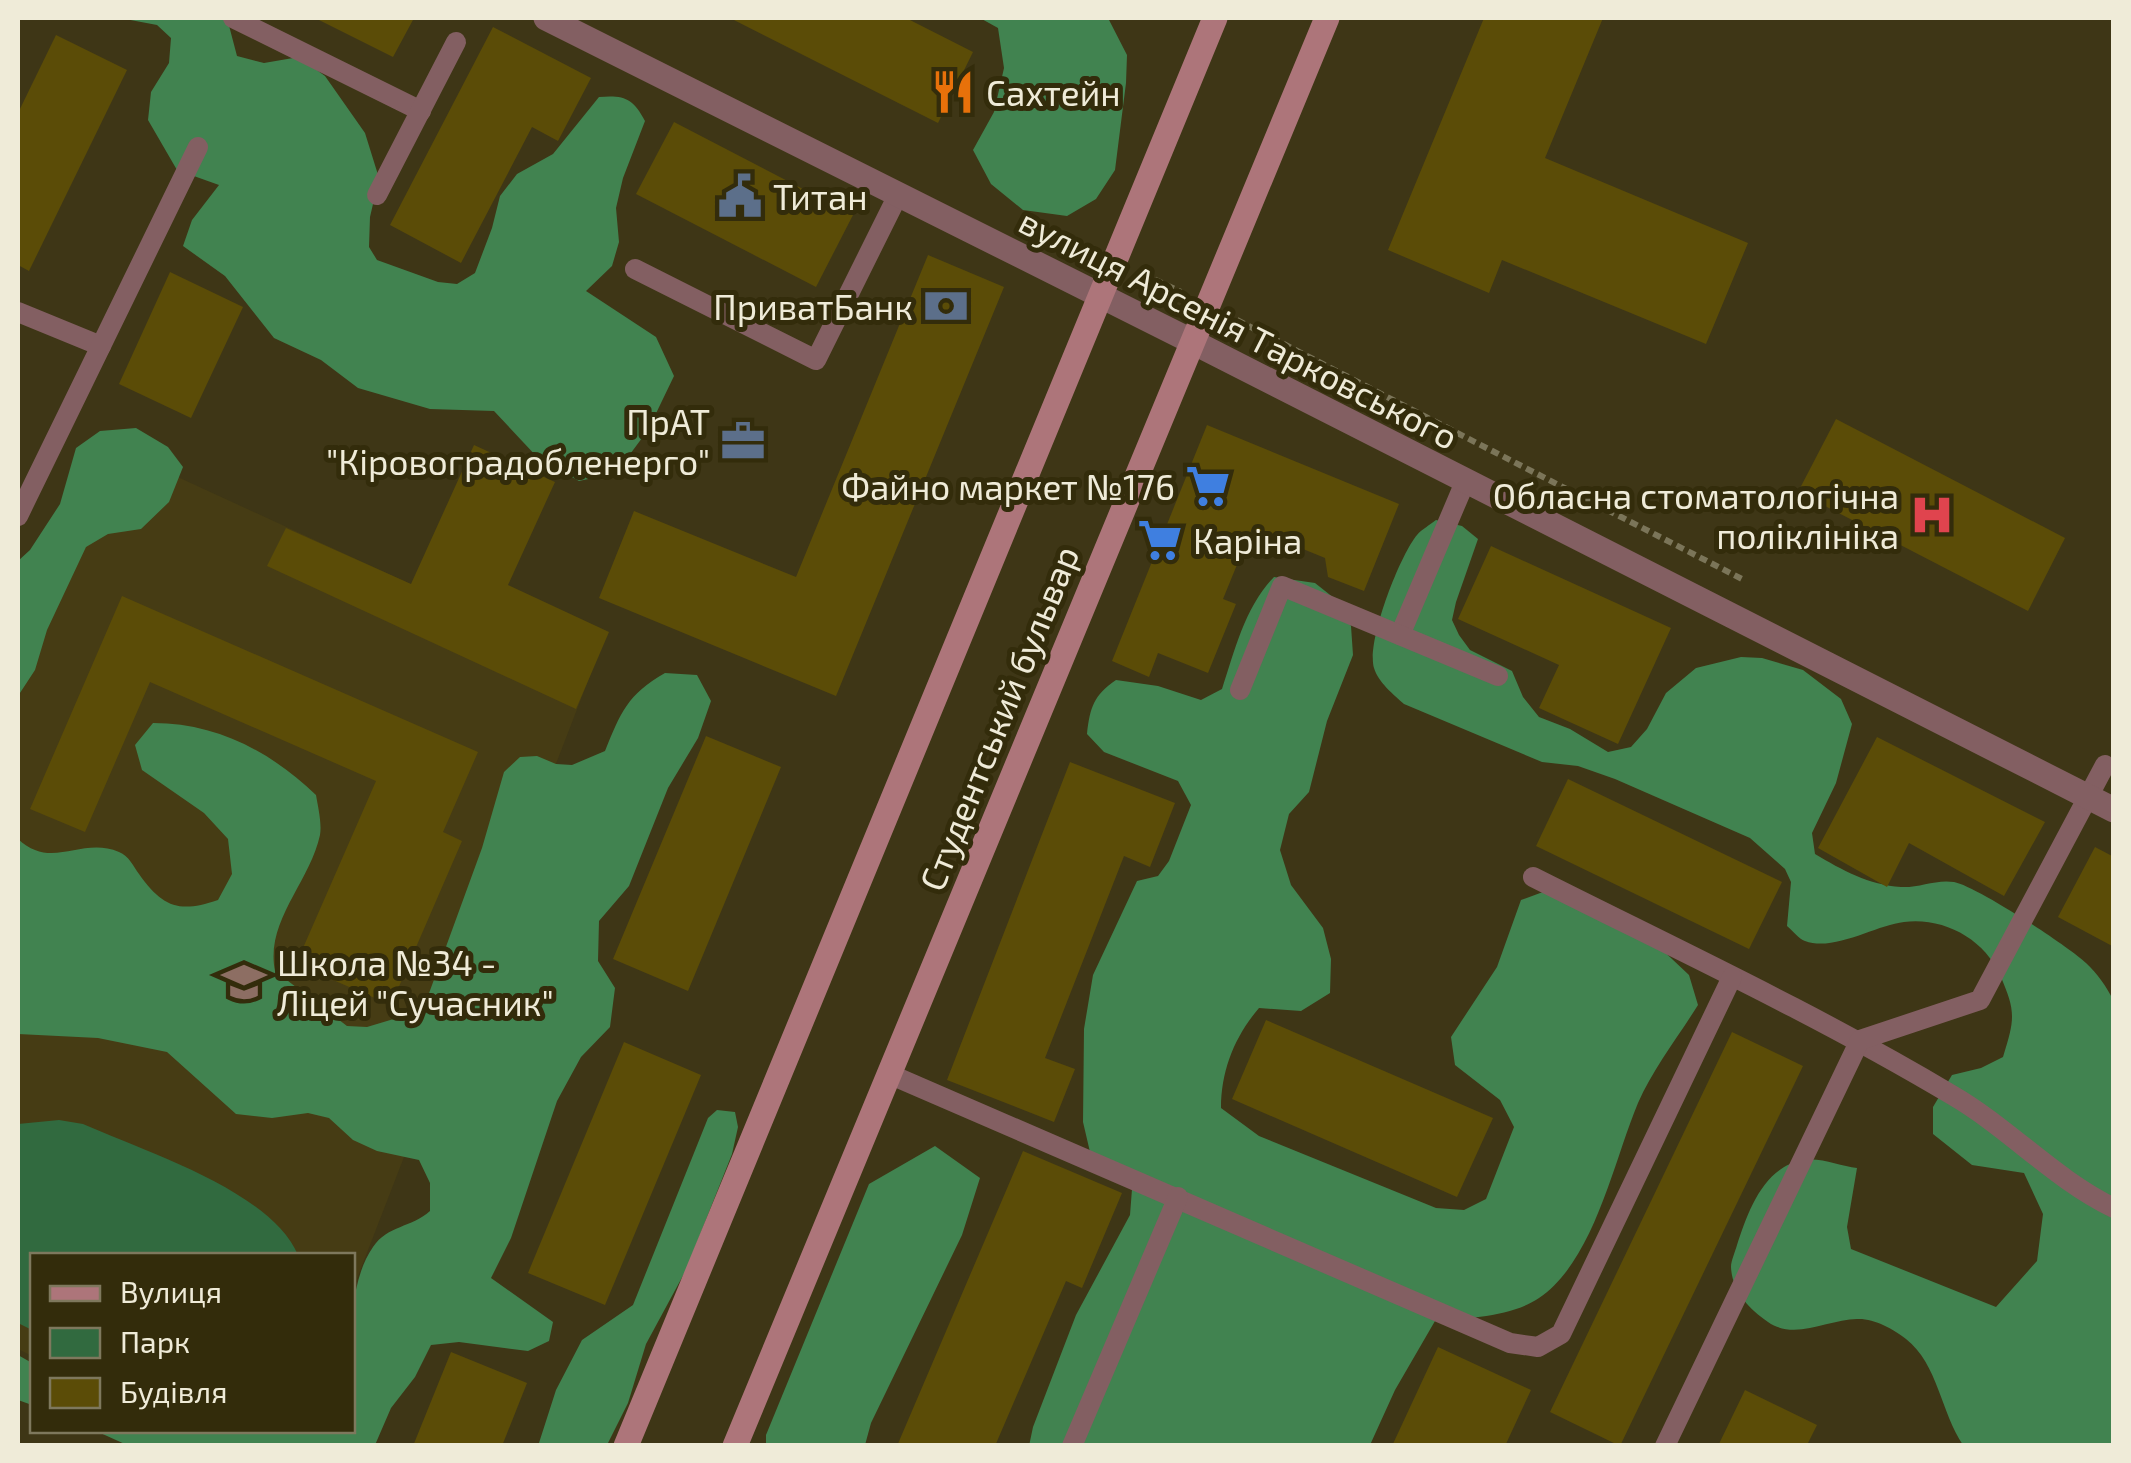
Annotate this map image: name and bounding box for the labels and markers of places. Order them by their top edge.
restaurant icon: Сахтейн [929,68,977,116]
place label: Сахтейн [986,71,1121,113]
public building icon: Титан [716,172,764,220]
place label: Титан [773,175,868,217]
bank icon: ПриватБанк [922,282,970,330]
place label: ПриватБанк [713,285,913,327]
place label: ПрАТ "Кіровоградобленерго" [326,400,710,482]
office icon: ПрАТ "Кіровоградобленерго" [719,417,767,465]
supermarket icon: Файно маркет №176 [1184,462,1232,510]
place label: Файно маркет №176 [841,465,1175,507]
place label: Обласна стоматологічна поліклініка [1493,474,1899,556]
hospital icon: Обласна стоматологічна поліклініка [1908,491,1956,539]
supermarket icon: Каріна [1136,516,1184,564]
place label: Каріна [1193,519,1302,561]
place label: Школа №34 - Ліцей "Сучасник" [277,941,554,1024]
school or university icon: Школа №34 - Ліцей "Сучасник" [220,958,268,1006]

